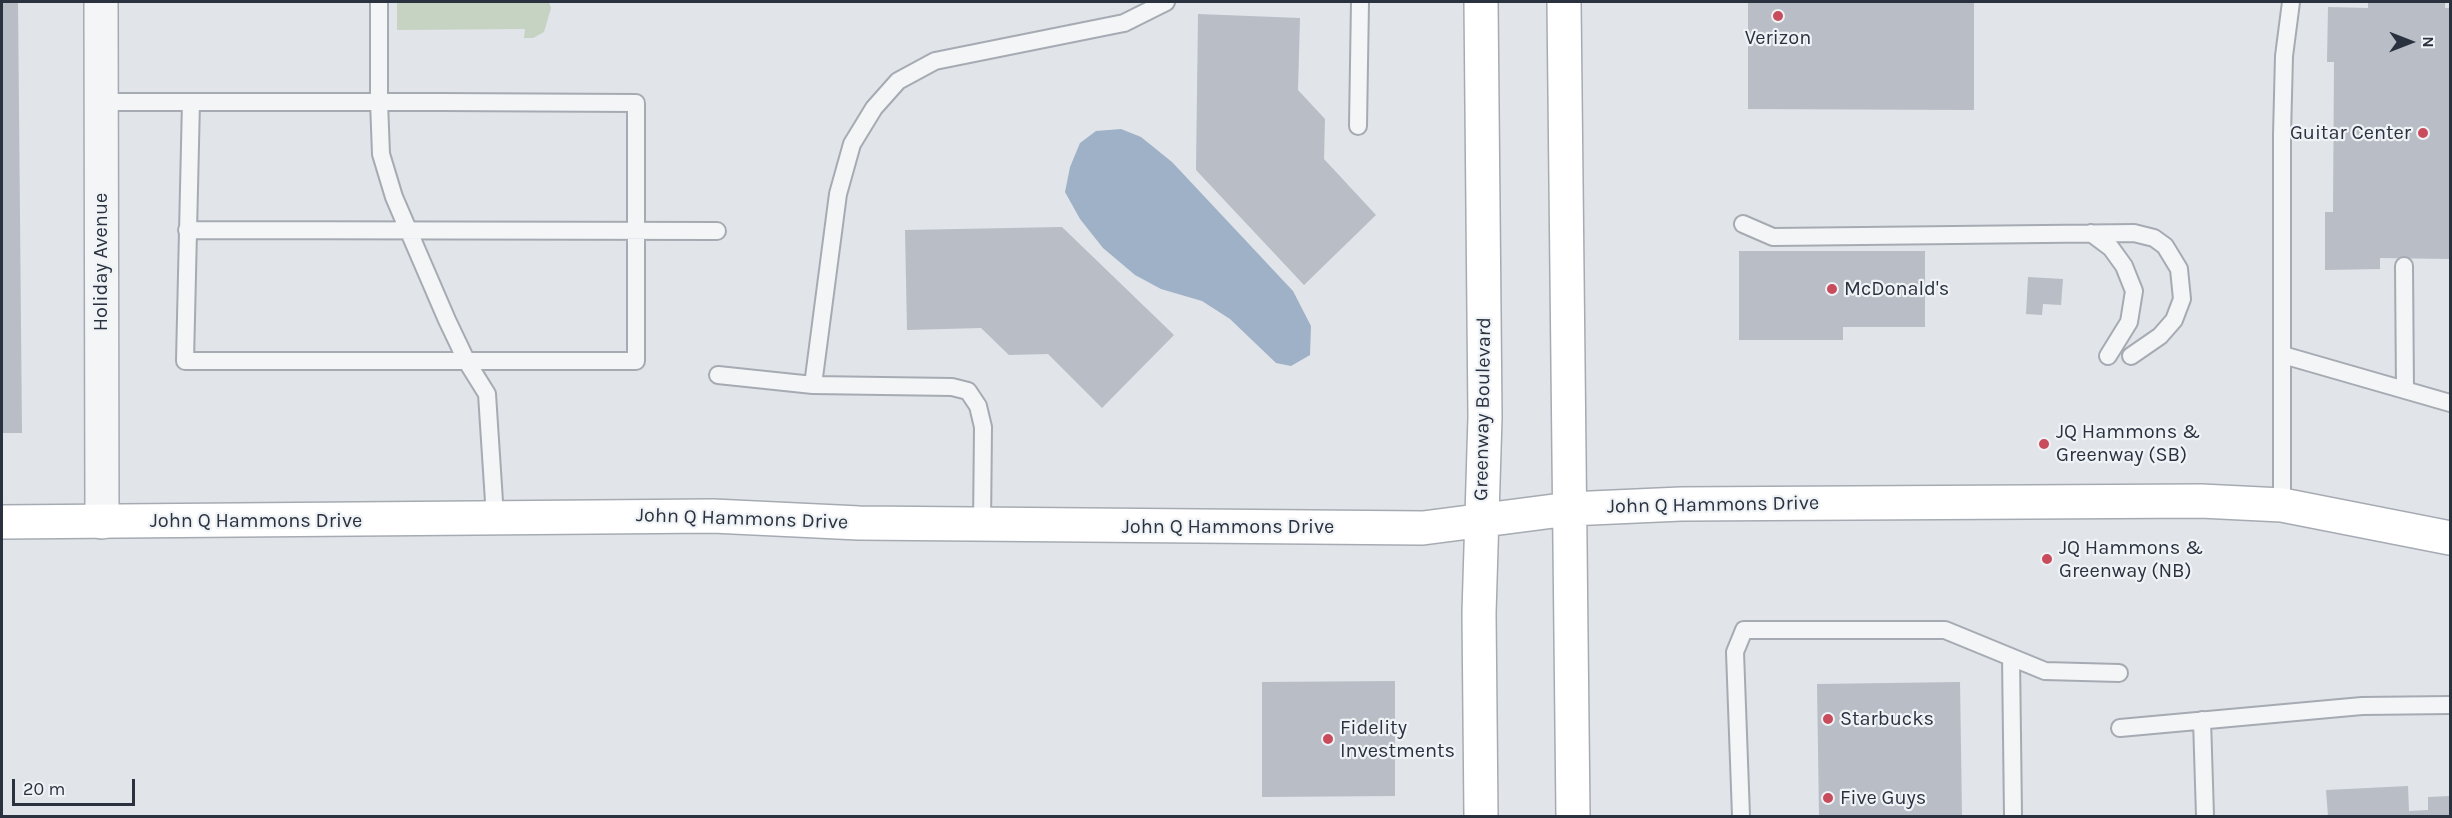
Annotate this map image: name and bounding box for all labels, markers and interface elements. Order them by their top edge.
marker: Verizon [1771,9,1785,23]
north arrow [2380,12,2440,72]
place label: Verizon [1745,26,1811,50]
text: N [2419,36,2438,48]
place label: Guitar Center [2290,121,2411,145]
marker: Guitar Center [2416,126,2430,140]
street label: Holiday Avenue [89,193,113,331]
place label: McDonald's [1844,277,1949,301]
marker: McDonald's [1825,282,1839,296]
street label: Greenway Boulevard [1469,317,1497,501]
place label: JQ Hammons & Greenway (SB) [2056,420,2200,467]
marker: JQ Hammons & Greenway (SB) [2037,437,2051,451]
street label: John Q Hammons Drive [1607,491,1819,519]
street label: John Q Hammons Drive [635,503,849,535]
street label: John Q Hammons Drive [150,509,362,533]
street label: John Q Hammons Drive [1122,515,1334,539]
place label: JQ Hammons & Greenway (NB) [2059,536,2203,583]
marker: JQ Hammons & Greenway (NB) [2040,552,2054,566]
place label: Starbucks [1840,707,1934,731]
marker: Starbucks [1821,712,1835,726]
place label: Fidelity Investments [1340,716,1455,763]
marker: Fidelity Investments [1321,732,1335,746]
scale bar [15,767,138,805]
text: 20 m [23,778,65,800]
place label: Five Guys [1840,786,1926,810]
marker: Five Guys [1821,791,1835,805]

